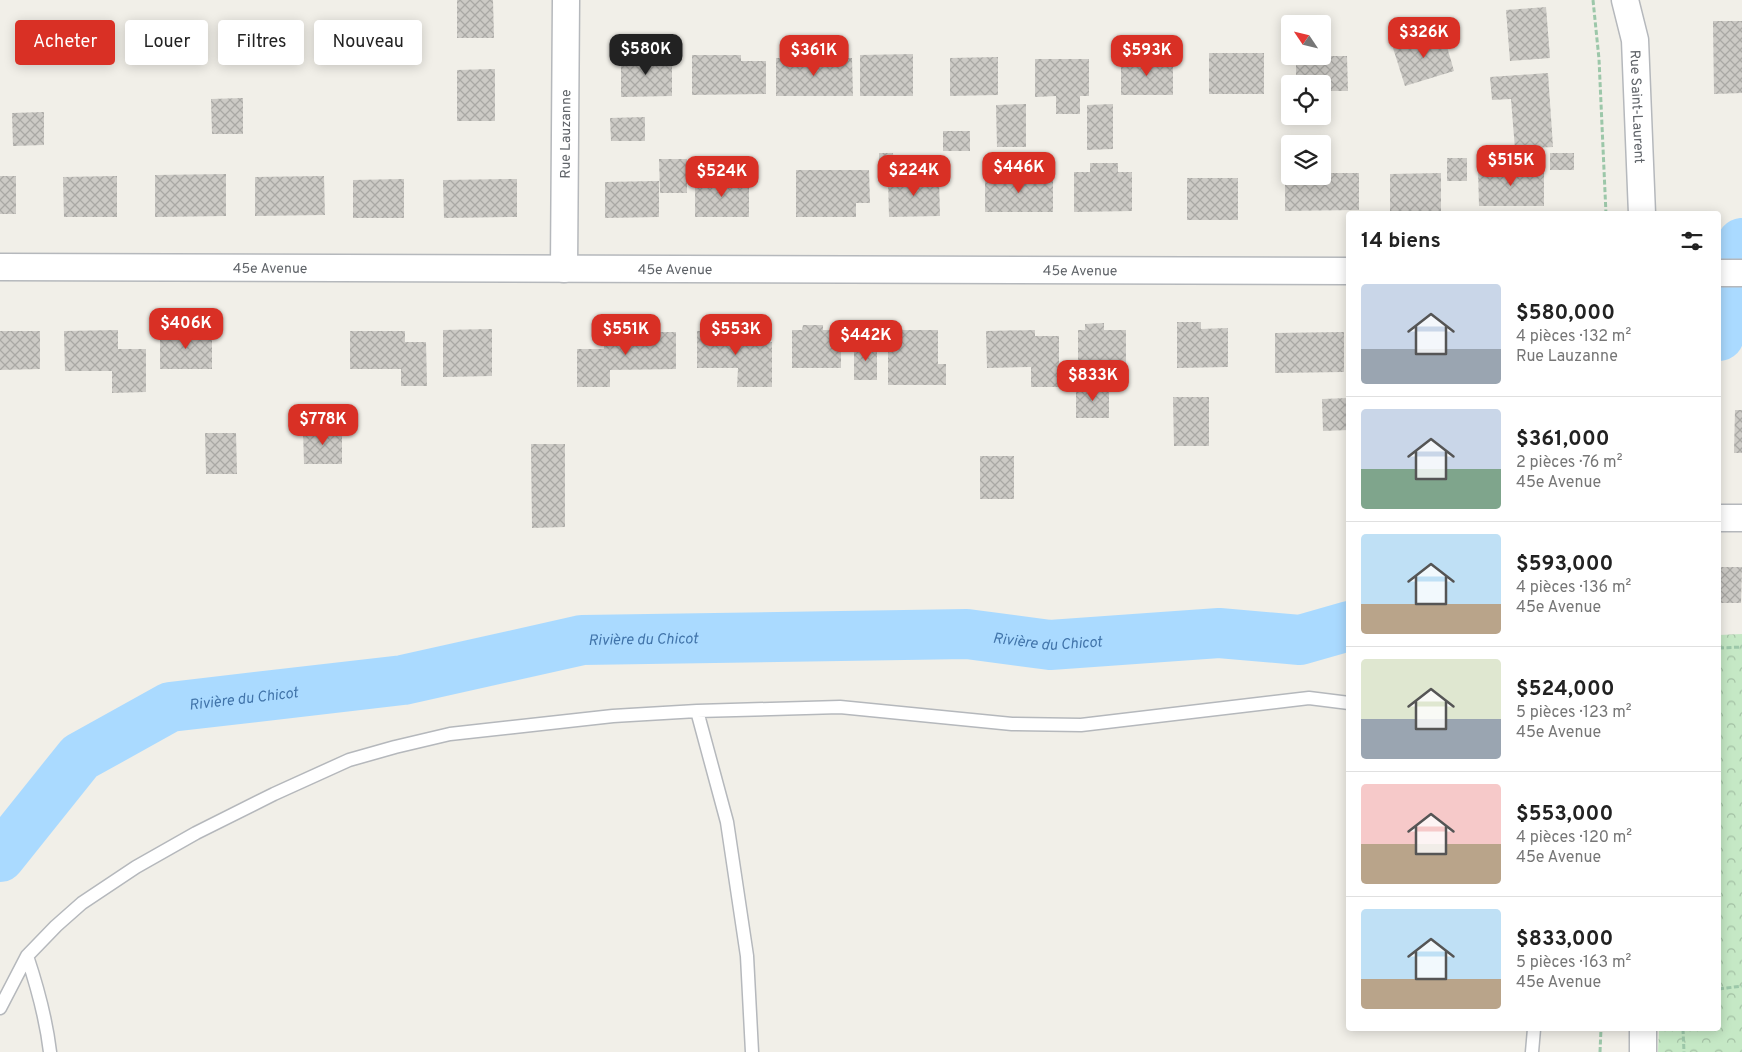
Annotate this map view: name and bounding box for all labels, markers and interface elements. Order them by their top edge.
north arrow [1281,15,1331,65]
map controls [1281,15,1331,185]
pin: $326K [1389,17,1459,59]
chip: Acheter [15,20,115,65]
chip: Louer [125,20,208,65]
chip: Filtres [218,20,304,65]
chip: Nouveau [314,20,422,65]
text: $326K [1399,23,1449,43]
pin: $580K [611,34,681,76]
pin: $361K [779,34,849,77]
pin: $593K [1112,34,1182,77]
text: $580K [620,40,672,60]
text: $361K [791,41,837,61]
text: $593K [1122,41,1172,61]
street label: Rue Saint-Laurent [1625,50,1647,164]
button: locate [1281,75,1331,125]
street label: Rue Lauzanne [558,89,575,179]
button: layers [1281,135,1331,185]
pin: $515K [1476,144,1546,187]
text: $515K [1488,151,1534,171]
pin: $446K [984,152,1054,194]
pin: $224K [879,154,949,197]
pin: $524K [687,156,757,198]
text: $446K [993,158,1045,178]
text: $224K [889,161,939,181]
text: $524K [697,162,747,182]
icon: filters [1678,227,1706,255]
text: 14 biens [1361,228,1441,255]
street label: 45e Avenue [233,261,307,278]
street label: 45e Avenue [638,262,712,279]
street label: 45e Avenue [1043,263,1117,280]
text: $580,000 [1516,300,1615,327]
icon: home [1401,304,1461,364]
pin: $406K [151,308,221,350]
text: $406K [160,314,212,334]
pin: $551K [591,314,661,356]
pin: $553K [701,314,771,356]
text: $551K [603,320,649,340]
text: $553K [711,320,761,340]
pin: $442K [831,320,901,362]
text: $442K [840,326,892,346]
text: 4 pièces · 132 m² [1516,327,1631,347]
text: Rue Lauzanne [1516,347,1618,367]
pin: $833K [1058,360,1128,402]
text: $833K [1068,366,1118,386]
pin: $778K [288,404,358,446]
text: $778K [299,410,347,430]
text: $361,000 [1516,426,1610,453]
icon: home [1401,429,1461,489]
text: 2 pièces · 76 m² [1516,453,1622,473]
text: 45e Avenue [1516,473,1601,493]
text: $593,000 [1516,551,1613,578]
icon: home [1401,554,1461,614]
text: 4 pièces · 136 m² [1516,578,1631,598]
text: 45e Avenue [1516,598,1601,618]
water label: Rivière du Chicot [991,629,1103,656]
water label: Rivière du Chicot [588,630,699,651]
text: $524,000 [1516,676,1615,703]
icon: home [1401,679,1461,739]
water label: Rivière du Chicot [188,684,300,716]
text: 5 pièces · 123 m² [1516,703,1632,723]
text: 45e Avenue [1516,723,1601,743]
text: $553,000 [1516,801,1613,828]
icon: home [1401,804,1461,864]
text: 4 pièces · 120 m² [1516,828,1632,848]
text: 45e Avenue [1516,848,1601,868]
text: $833,000 [1516,926,1613,953]
icon: home [1401,929,1461,989]
text: 5 pièces · 163 m² [1516,953,1631,973]
text: 45e Avenue [1516,973,1601,993]

